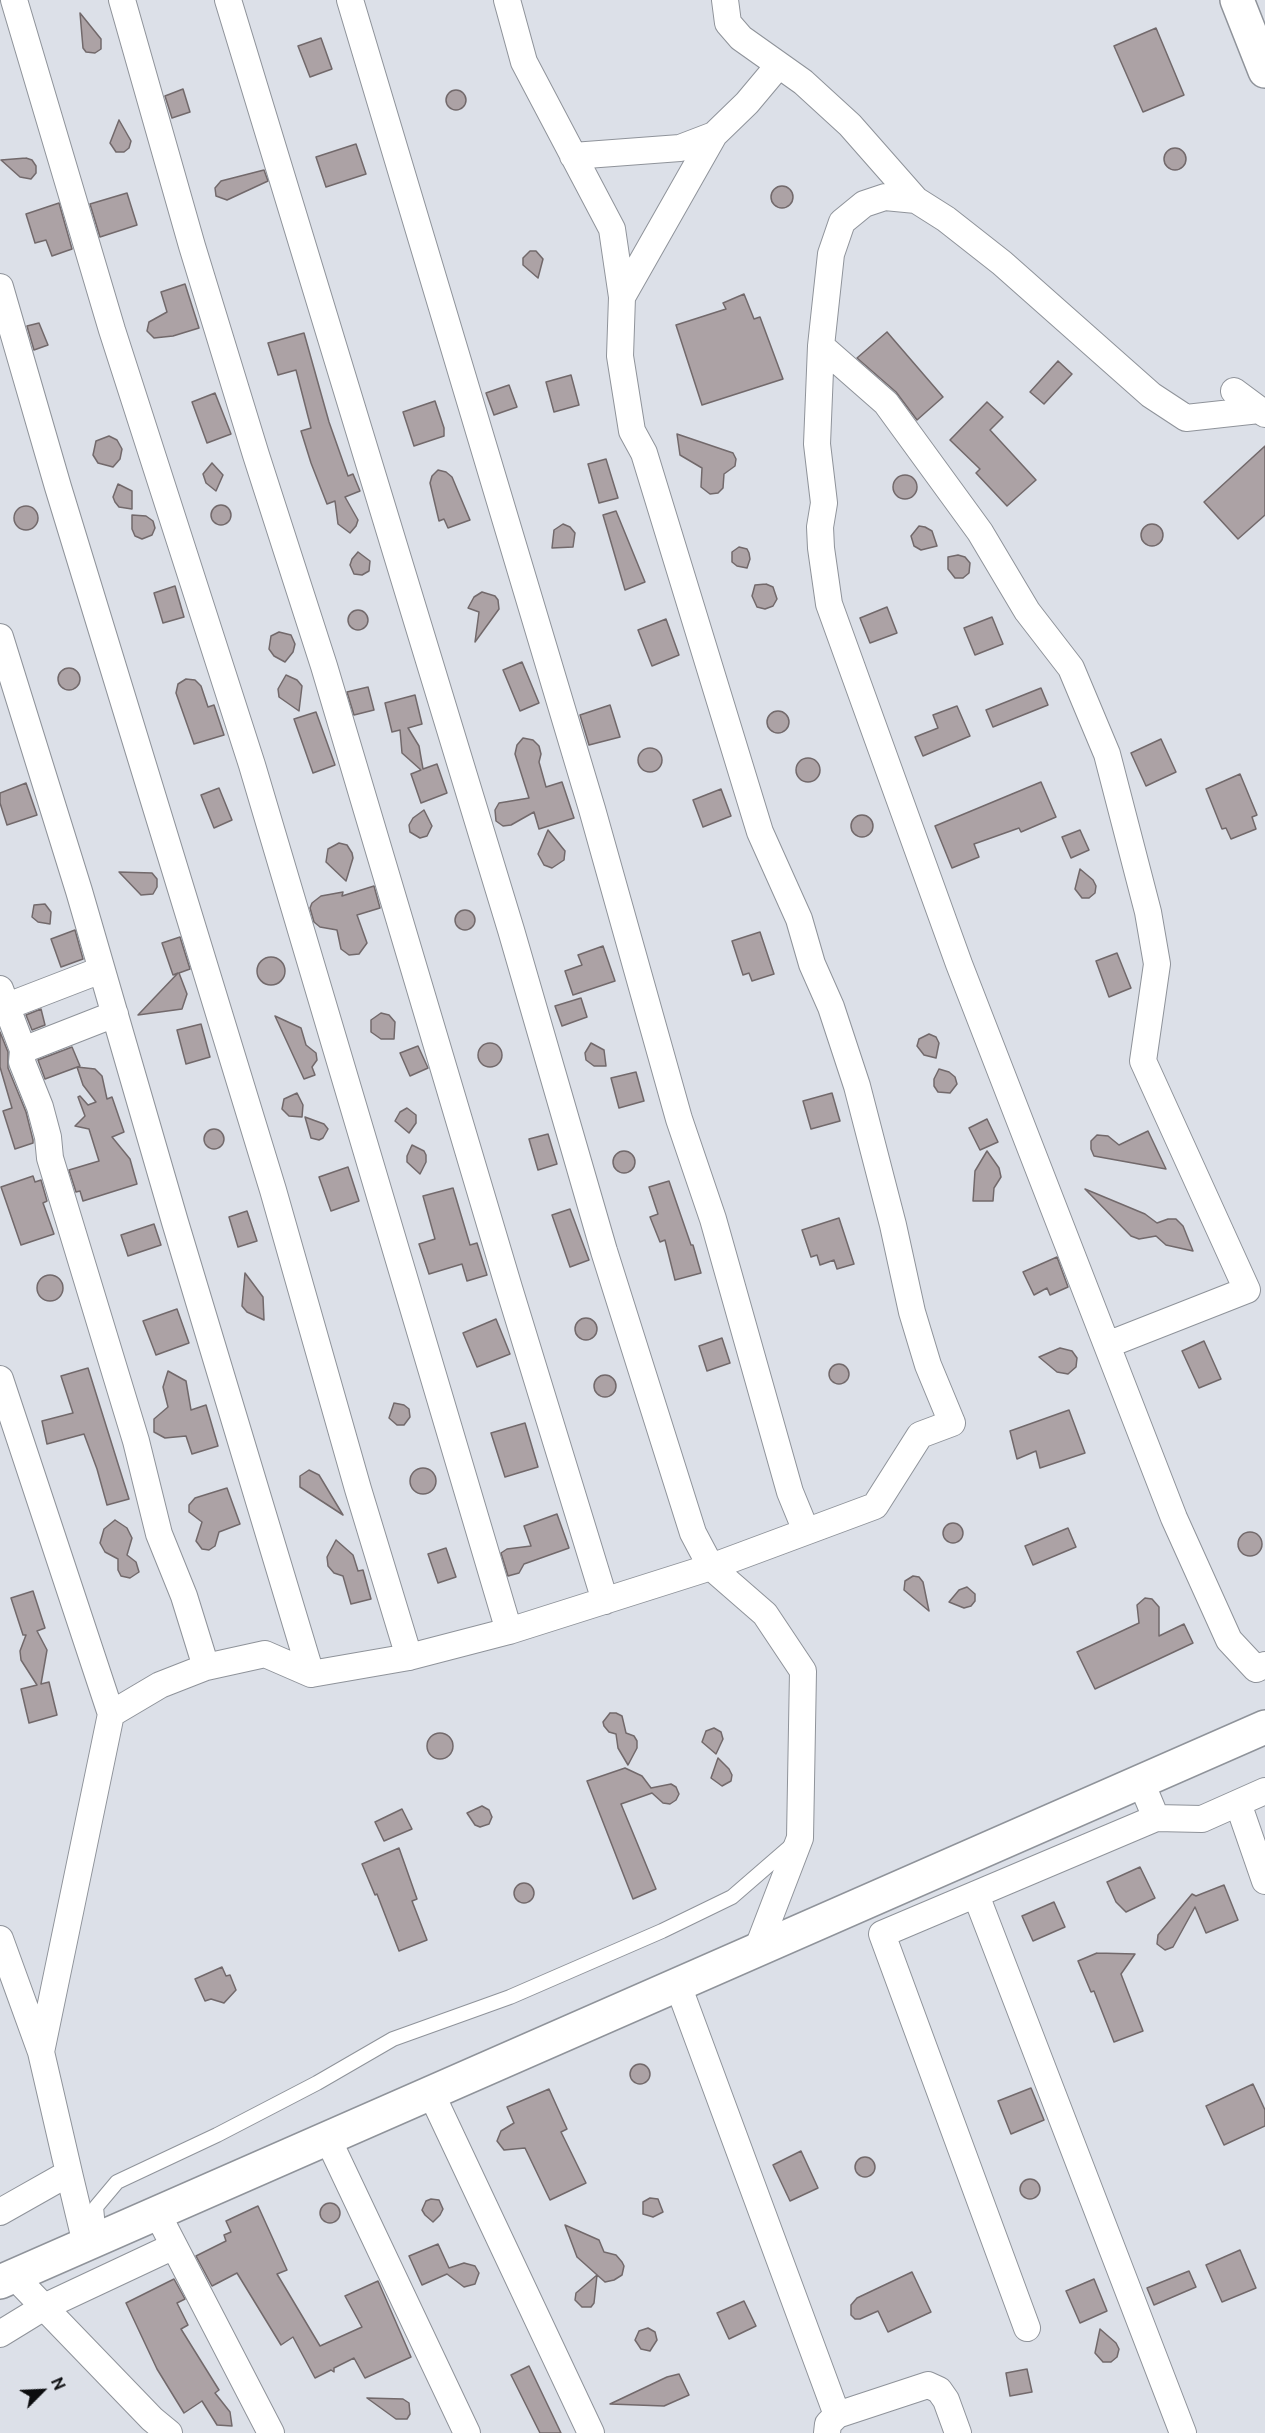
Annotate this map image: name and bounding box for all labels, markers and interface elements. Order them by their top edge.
north arrow [12,2361,72,2421]
text: N [48,2375,69,2393]

